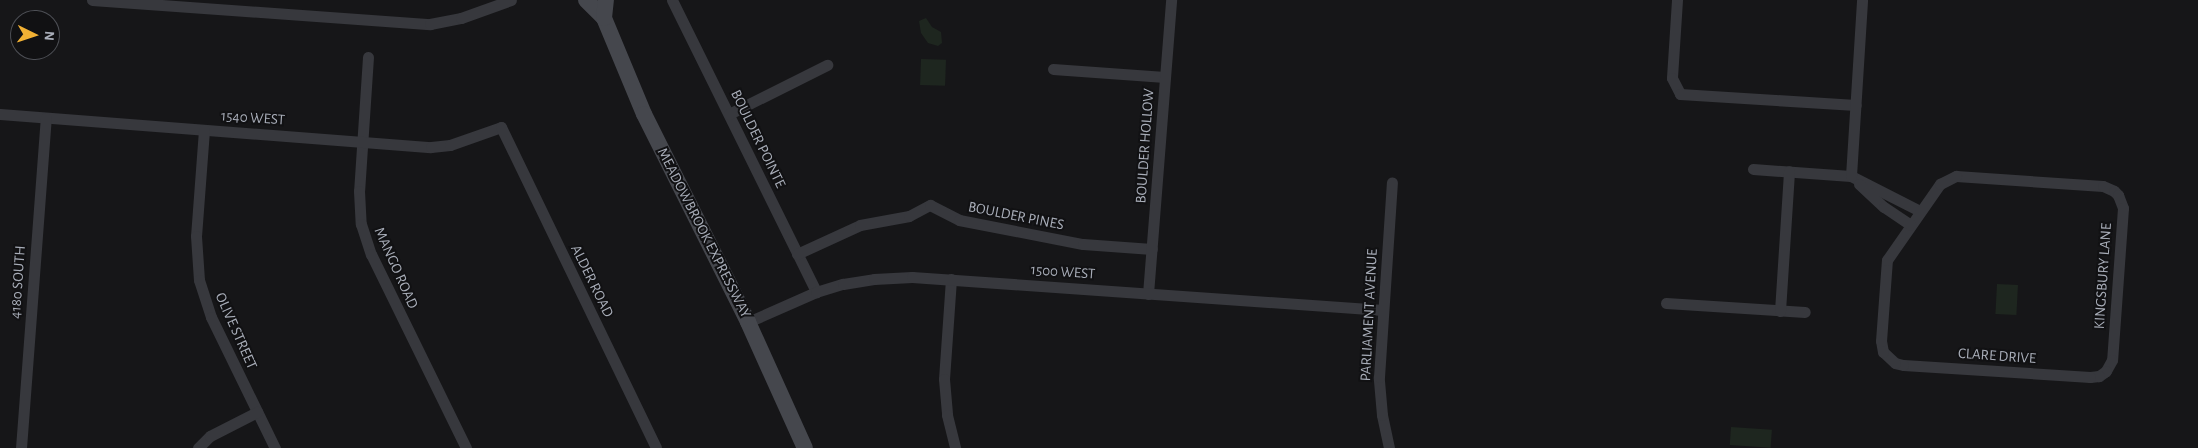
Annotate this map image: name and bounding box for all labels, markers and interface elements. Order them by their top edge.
north arrow [10,10,60,60]
text: N [42,31,56,41]
street label: BOULDER POINTE [726,87,790,191]
street label: BOULDER HOLLOW [1132,88,1158,204]
street label: 1540 WEST [221,107,285,129]
street label: MEADOWBROOK EXPRESSWAY [653,145,755,321]
street label: BOULDER PINES [967,198,1065,234]
street label: KINGSBURY LANE [2090,222,2116,330]
street label: MANGO ROAD [370,224,422,312]
street label: ALDER ROAD [567,242,617,320]
street label: 4180 SOUTH [6,245,30,319]
street label: PARLIAMENT AVENUE [1357,248,1381,382]
street label: 1500 WEST [1030,261,1096,283]
street label: OLIVE STREET [211,290,261,372]
street label: CLARE DRIVE [1957,344,2037,368]

